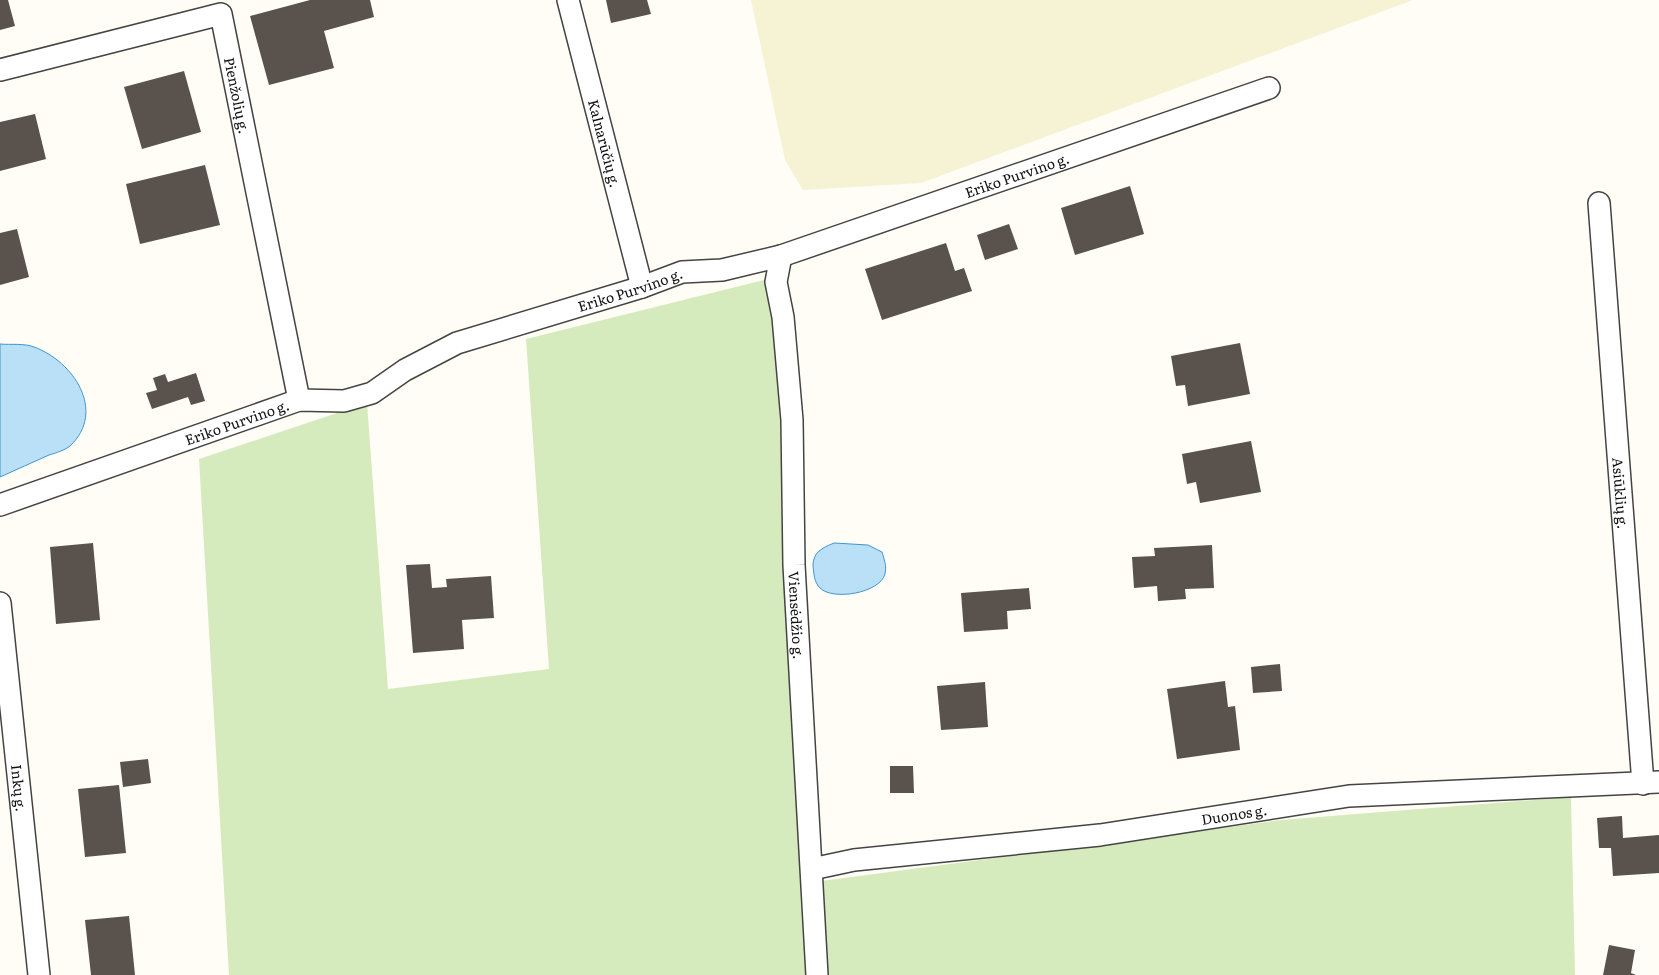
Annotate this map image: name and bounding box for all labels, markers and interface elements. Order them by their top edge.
street label: Pienžolių g. [220,55,255,135]
street label: Kalnarūčių g. [584,97,626,190]
street label: Eriko Purvino g. [962,148,1072,202]
street label: Eriko Purvino g. [575,263,685,316]
street label: Eriko Purvino g. [182,394,292,449]
street label: Asiūklių g. [1608,457,1634,530]
street label: Viensėdžio g. [784,571,809,660]
street label: Inkų g. [7,763,32,813]
street label: Duonos g. [1200,799,1269,829]

